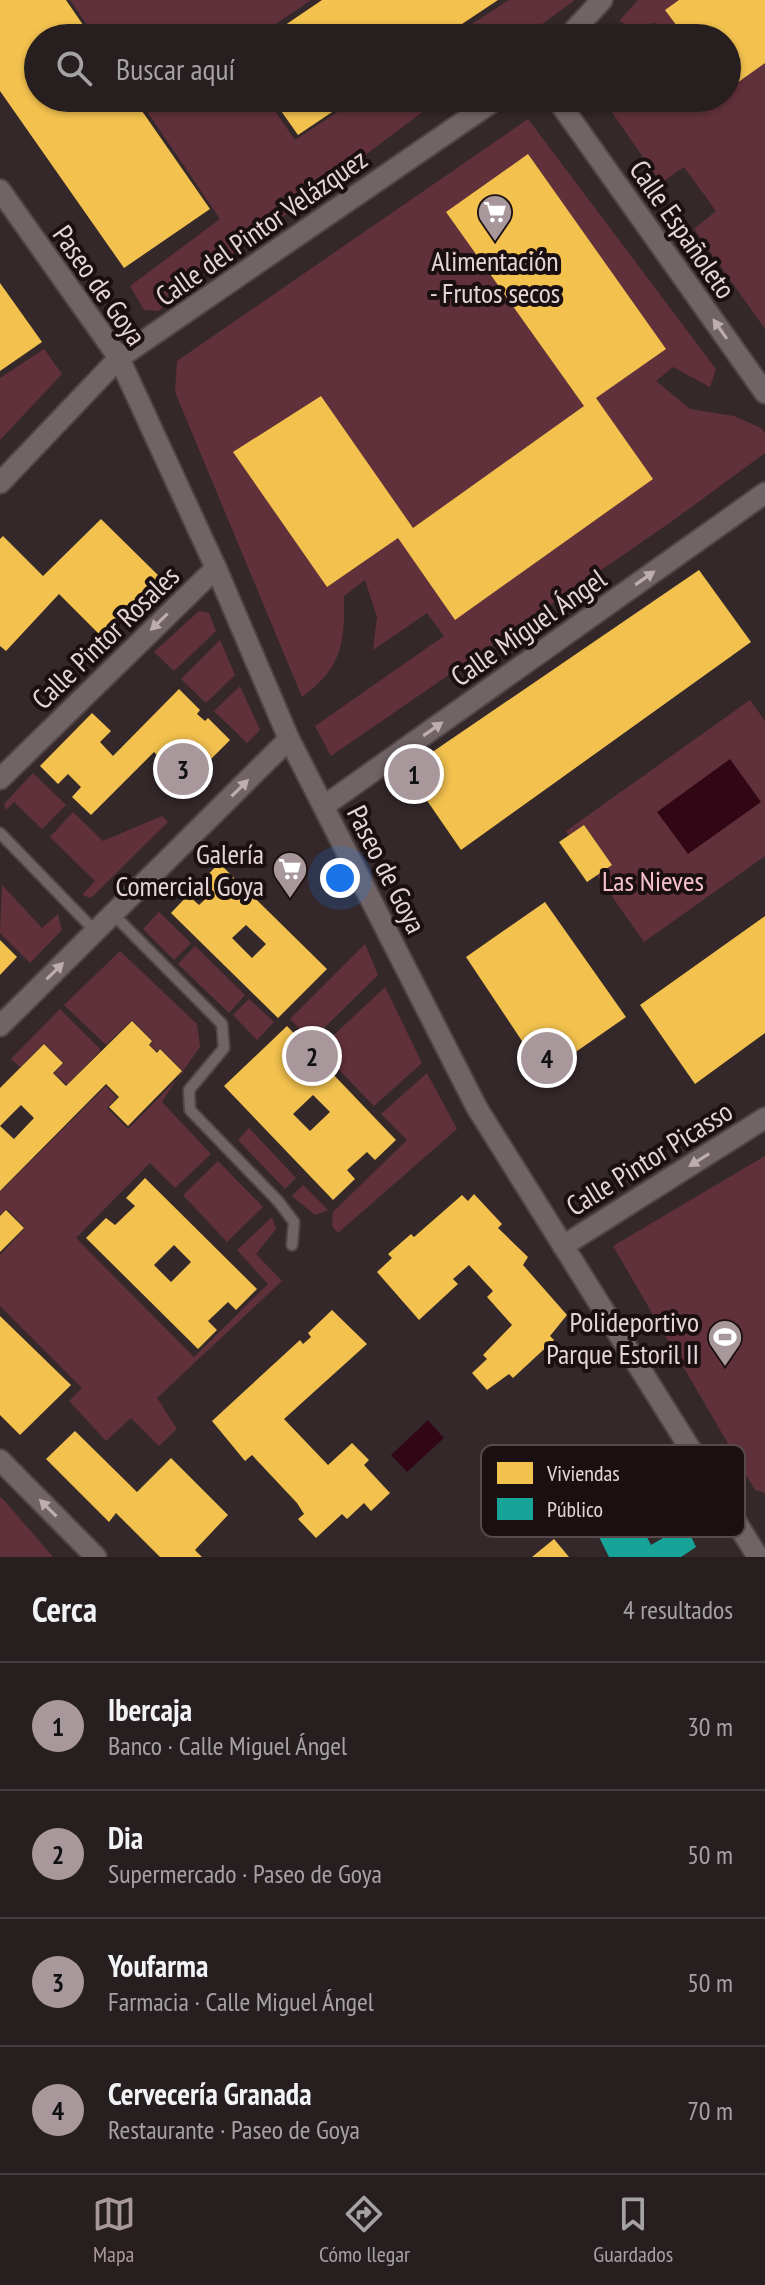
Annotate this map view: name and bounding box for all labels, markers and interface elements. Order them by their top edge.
search box [24,24,741,112]
icon: search [52,46,96,90]
text: Buscar aquí [116,49,235,88]
street label: Calle del Pintor Velázquez [148,140,374,314]
street label: Calle Españoleto [622,152,744,306]
supermarket icon: Alimentación - Frutos secos [476,193,514,243]
street label: Paseo de Goya [45,218,155,352]
place label: Alimentación - Frutos secos [430,242,560,311]
one-way arrow [713,319,728,340]
street label: Calle Pintor Rosales [23,557,187,717]
street label: Calle Miguel Ángel [443,560,613,694]
one-way arrow [634,571,655,586]
one-way arrow [150,612,169,631]
one-way arrow [422,721,443,737]
pin: 3 [157,739,209,799]
pin: 1 [388,744,440,804]
one-way arrow [230,779,249,798]
street label: Paseo de Goya [339,799,435,939]
place label: Galería Comercial Goya [115,835,264,904]
supermarket icon: Galería Comercial Goya [271,850,309,900]
your location [320,858,360,898]
park label: Las Nieves [602,862,704,899]
one-way arrow [45,962,64,981]
pin: 2 [286,1026,338,1086]
pin: 4 [521,1028,573,1088]
street label: Calle Pintor Picasso [559,1092,739,1224]
one-way arrow [688,1153,710,1167]
place label: Polideportivo Parque Estoril II [546,1303,699,1372]
sports icon: Polideportivo Parque Estoril II [706,1318,744,1368]
legend [481,1445,745,1537]
text: Viviendas [546,1459,620,1487]
text: Público [547,1495,603,1523]
one-way arrow [39,1499,58,1518]
text: Cerca [32,1587,97,1631]
text: 4 resultados [623,1593,733,1626]
text: Ibercaja [108,1690,192,1729]
text: 1 [52,1710,64,1743]
text: 30 m [687,1710,733,1743]
text: Banco · Calle Miguel Ángel [108,1729,347,1762]
text: Dia [108,1818,143,1857]
text: 2 [52,1838,64,1871]
text: 50 m [687,1838,733,1871]
text: Supermercado · Paseo de Goya [108,1857,382,1890]
text: Youfarma [108,1946,208,1985]
text: 3 [52,1966,64,1999]
text: 50 m [687,1966,733,1999]
text: Farmacia · Calle Miguel Ángel [108,1985,374,2018]
text: Cervecería Granada [108,2074,312,2113]
text: 4 [52,2094,64,2127]
text: 70 m [687,2094,733,2127]
text: Restaurante · Paseo de Goya [108,2113,360,2146]
tab: Mapa [92,2192,136,2268]
tab: Cómo llegar [319,2192,410,2268]
tab: Guardados [593,2192,673,2268]

